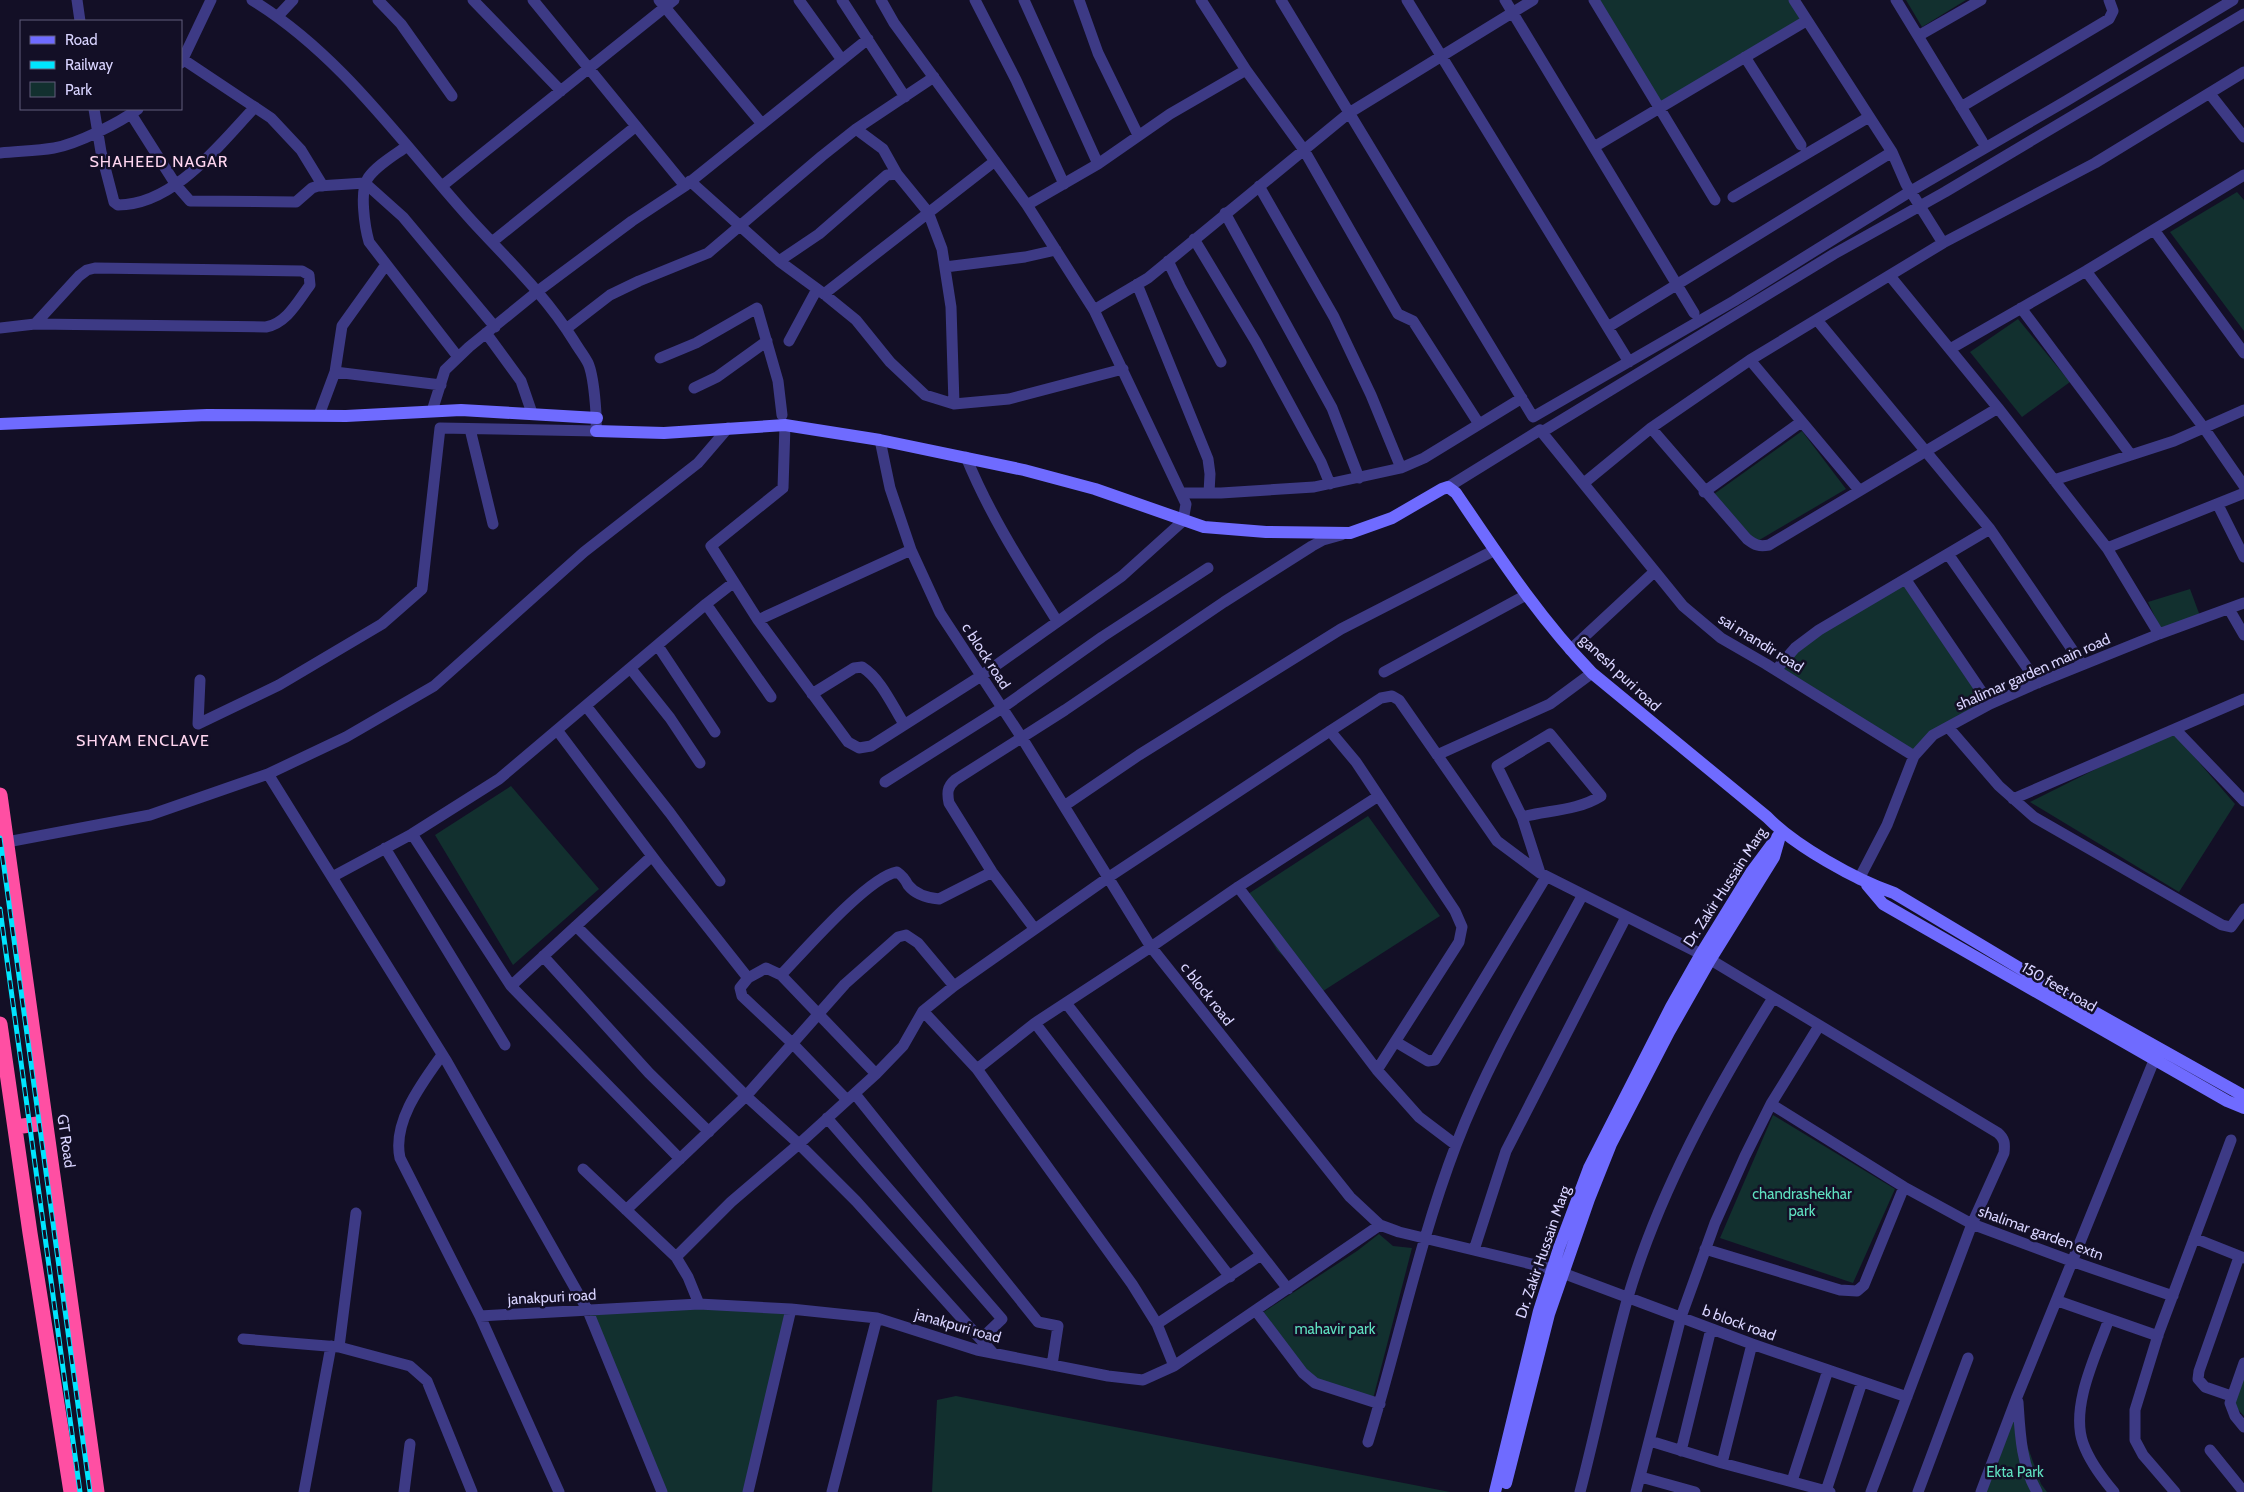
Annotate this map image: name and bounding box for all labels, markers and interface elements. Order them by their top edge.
legend [20,20,182,110]
text: Road [65,31,98,49]
text: Railway [65,56,114,74]
text: Park [65,81,92,99]
district label: SHAHEED NAGAR [90,152,228,171]
street label: sai mandir road [1715,610,1807,676]
street label: c block road [958,619,1014,693]
street label: shalimar garden main road [1953,630,2113,714]
street label: ganesh puri road [1576,631,1664,715]
district label: SHYAM ENCLAVE [76,731,210,750]
street label: Dr. Zakir Hussain Marg [1680,823,1771,950]
street label: 150 feet road [2018,958,2100,1016]
street label: c block road [1177,959,1237,1029]
street label: GT Road [53,1113,79,1169]
street label: Dr. Zakir Hussain Marg [1512,1183,1574,1321]
park label: chandrashekhar park [1752,1185,1852,1220]
street label: shalimar garden extn [1976,1202,2106,1264]
street label: janakpuri road [506,1286,597,1308]
street label: b block road [1700,1301,1778,1345]
street label: janakpuri road [912,1305,1003,1347]
park label: mahavir park [1294,1320,1376,1338]
park label: Ekta Park [1986,1463,2044,1481]

